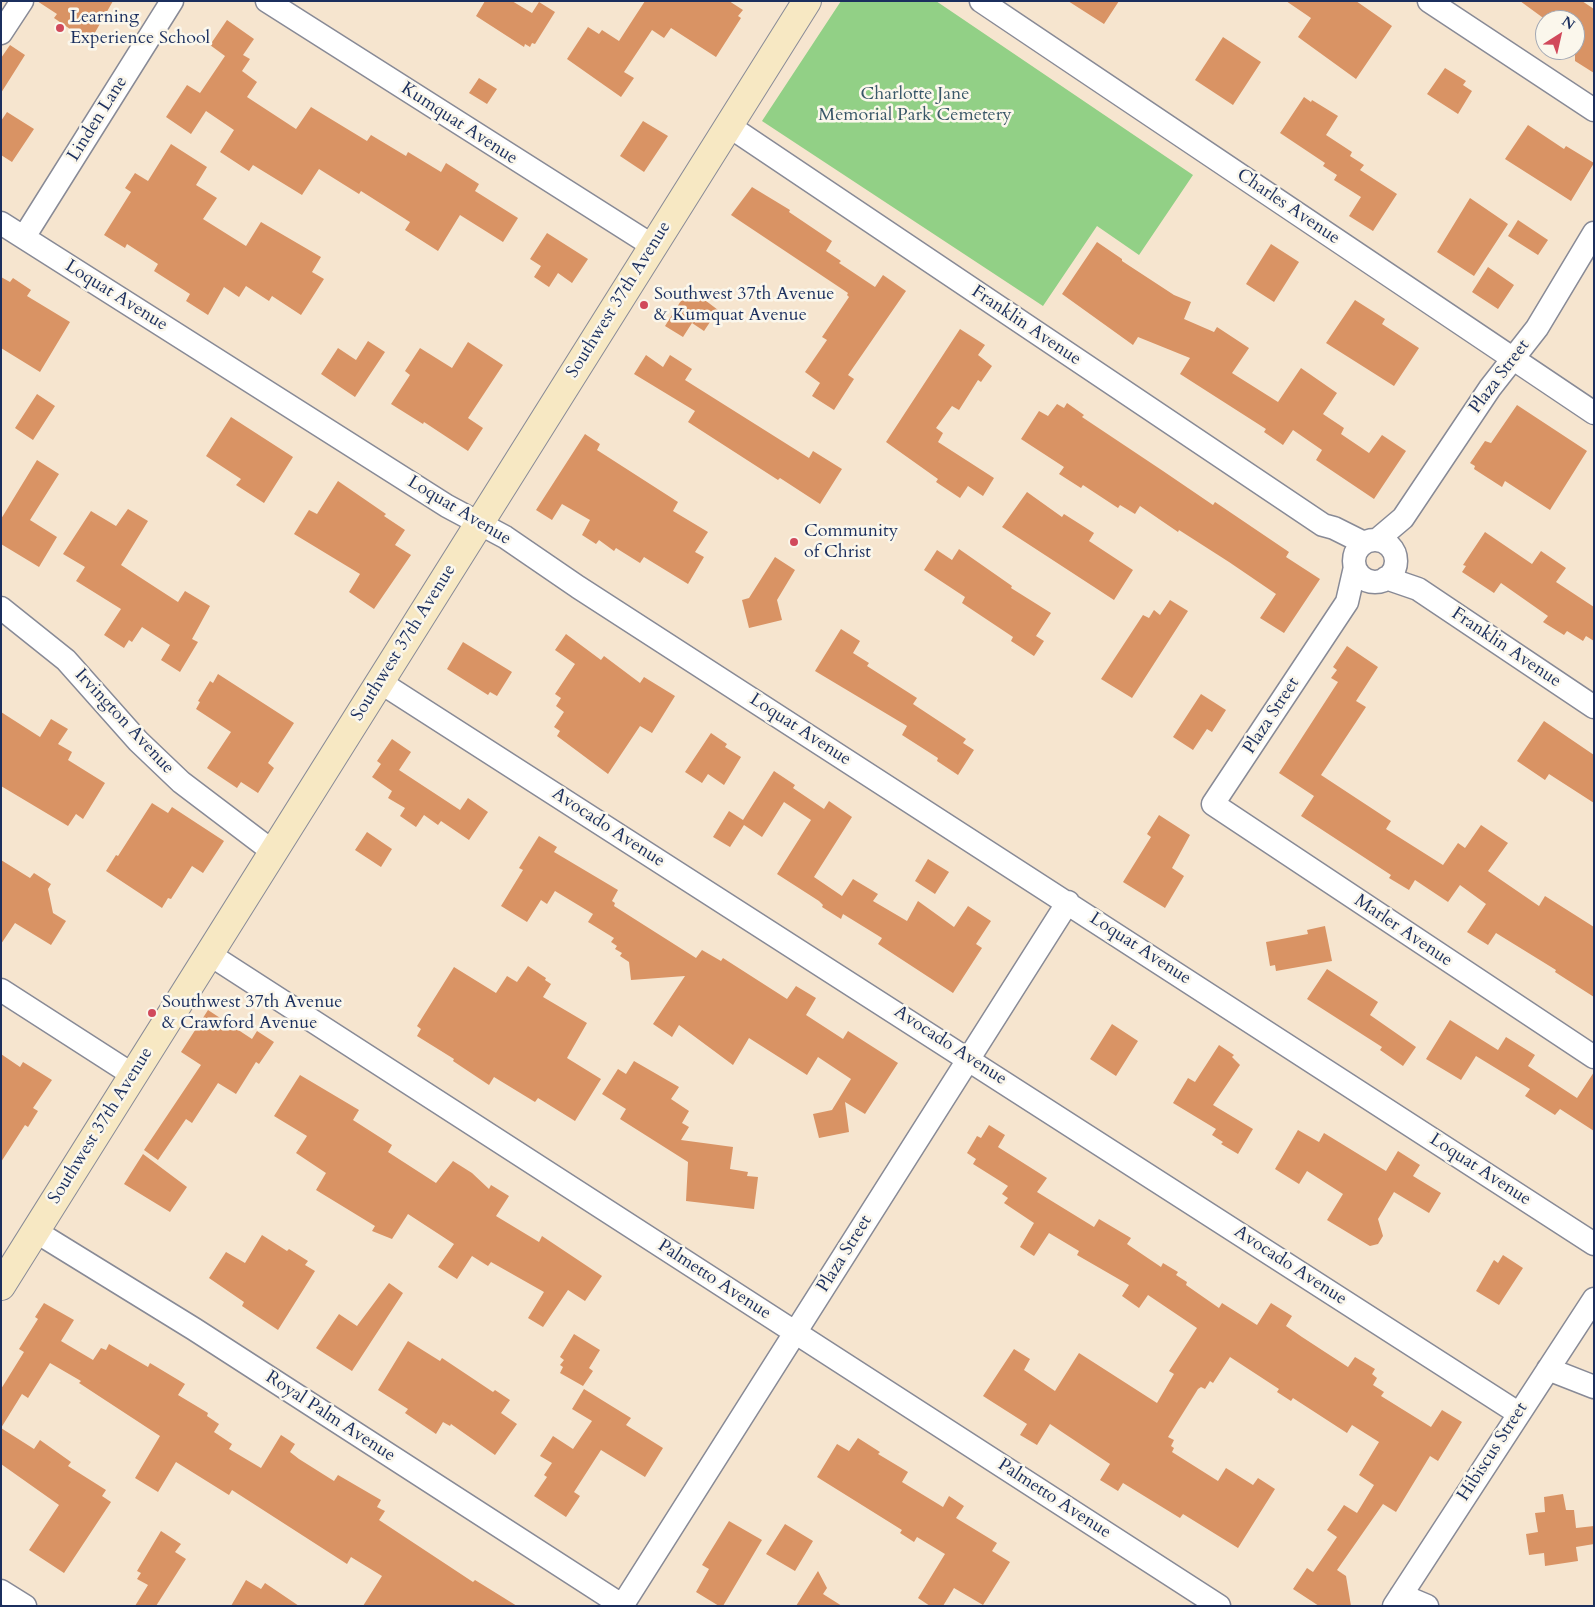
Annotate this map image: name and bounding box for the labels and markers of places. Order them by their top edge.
place label: Learning Experience School [70,7,210,50]
marker: Learning Experience School [54,22,66,34]
place label: Southwest 37th Avenue & Kumquat Avenue [654,284,835,326]
marker: Southwest 37th Avenue & Kumquat Avenue [638,299,650,311]
place label: Community of Christ [804,521,898,564]
marker: Community of Christ [788,536,800,548]
place label: Southwest 37th Avenue & Crawford Avenue [162,992,343,1034]
marker: Southwest 37th Avenue & Crawford Avenue [146,1007,158,1019]

